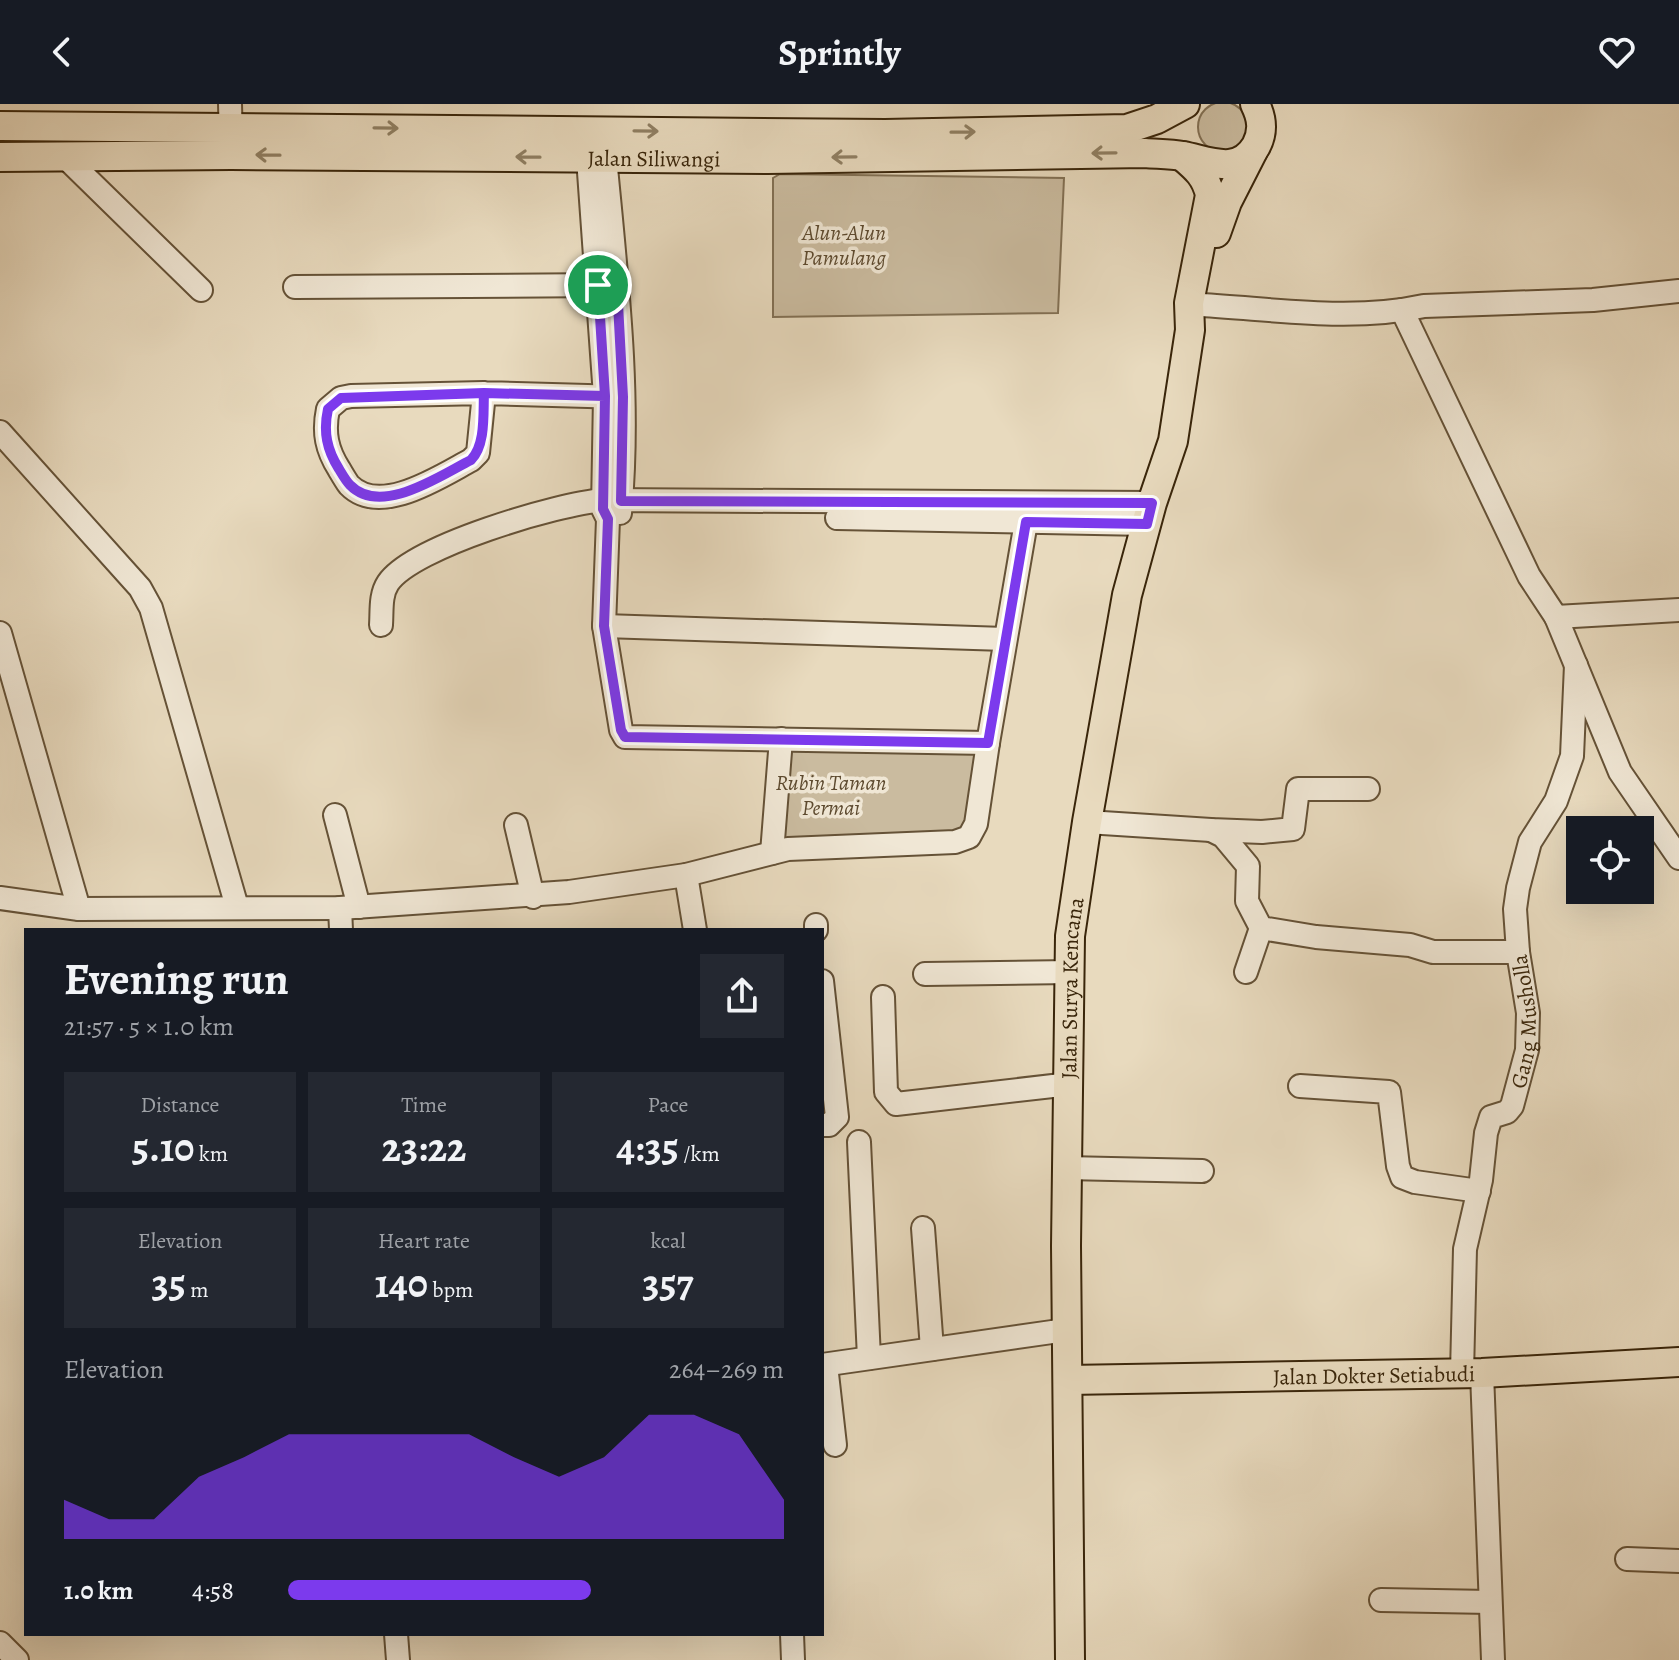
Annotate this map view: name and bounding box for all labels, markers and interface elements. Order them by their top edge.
text: Sprintly [778,28,901,77]
icon: back [40,30,84,74]
icon: heart [1595,30,1639,74]
one-way arrow [372,120,399,136]
one-way arrow [632,123,659,139]
one-way arrow [949,124,976,140]
street label: Jalan Siliwangi [587,144,721,175]
one-way arrow [1091,146,1118,161]
one-way arrow [255,147,282,163]
one-way arrow [515,150,542,165]
one-way arrow [831,150,858,165]
park label: Alun-Alun Pamulang [801,218,886,273]
pin [564,251,632,319]
icon: arrive [576,263,620,307]
park label: Rubin Taman Permai [776,768,887,823]
map controls [1566,816,1654,904]
button: locate [1566,816,1654,904]
street label: Jalan Surya Kencana [1054,895,1092,1079]
text: Evening run [64,949,289,1009]
street label: Gang Musholla [1503,951,1545,1092]
button: share [700,954,784,1038]
text: 21:57 · 5 × 1.0 km [64,1009,234,1044]
text: Distance [141,1090,219,1120]
text: Time [401,1090,447,1120]
text: Pace [648,1090,688,1120]
text: 5.10 [132,1120,194,1175]
text: 23:22 [382,1120,466,1175]
text: 4:35 [616,1120,679,1175]
text: km [194,1139,228,1169]
text: /km [679,1139,720,1169]
text: Elevation [138,1226,222,1256]
text: Heart rate [378,1226,470,1256]
text: kcal [650,1226,686,1256]
text: 35 [152,1256,186,1311]
text: 140 [375,1256,428,1311]
text: 357 [642,1256,694,1311]
text: m [186,1275,208,1305]
text: bpm [428,1275,473,1305]
text: Elevation [64,1352,164,1387]
text: 264–269 m [669,1352,784,1387]
street label: Jalan Dokter Setiabudi [1273,1359,1475,1393]
text: 1.0 km [64,1573,133,1608]
text: 4:58 [192,1573,234,1608]

